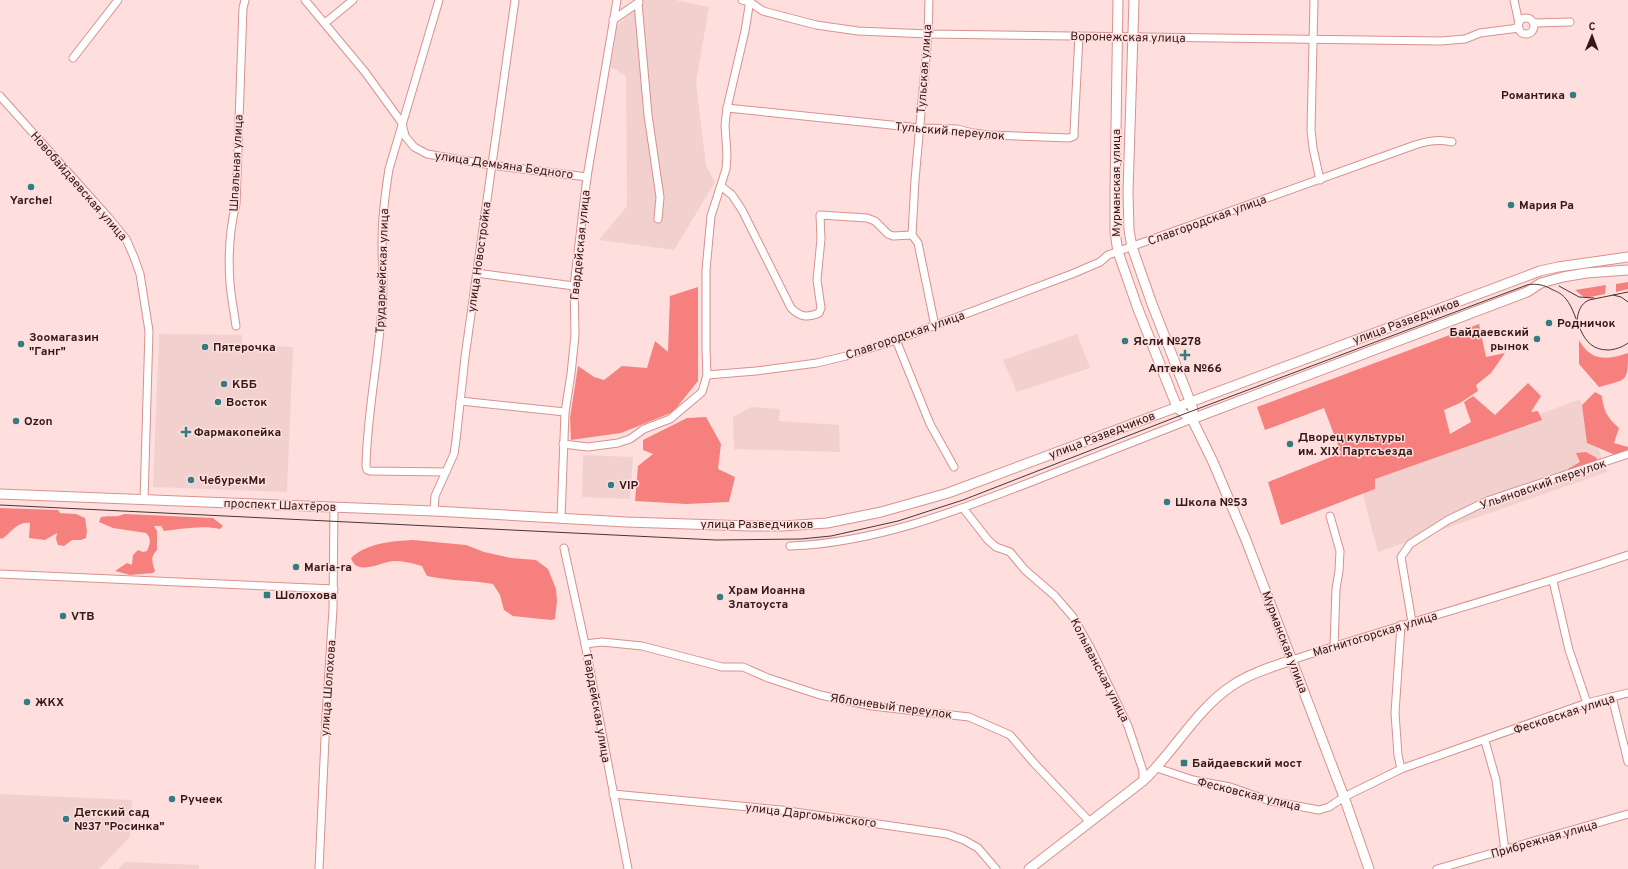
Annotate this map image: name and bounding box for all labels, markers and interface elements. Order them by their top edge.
north arrow [1572,16,1612,56]
text: С [1589,20,1596,34]
street label: Тульская улица [914,24,936,114]
street label: Воронежская улица [1070,29,1186,47]
place label: Романтика [1501,88,1565,104]
marker: Романтика [1568,90,1578,100]
street label: Шпальная улица [226,114,248,212]
street label: Тульский переулок [894,119,1006,145]
street label: Новобайдаевская улица [26,129,130,245]
street label: Мурманская улица [1109,129,1125,237]
street label: улица Демьяна Бедного [434,148,574,184]
marker: Yarche! [26,182,36,192]
street label: Гвардейская улица [567,189,595,301]
street label: Славгородская улица [1146,192,1269,250]
place label: Yarche! [10,193,52,209]
place label: Мария Ра [1519,198,1574,214]
marker: Мария Ра [1506,200,1516,210]
street label: улица Новостройка [464,201,496,314]
street label: Трудармейская улица [373,208,393,334]
street label: улица Разведчиков [1351,295,1462,349]
street label: Славгородская улица [844,308,967,364]
place label: Родничок [1557,316,1616,332]
marker: Родничок [1544,318,1554,328]
place label: Байдаевский рынок [1450,325,1529,355]
place label: Зоомагазин "Ганг" [29,330,99,360]
place label: Ясли №278 [1133,334,1201,350]
marker: Байдаевский рынок [1532,334,1542,344]
marker: Ясли №278 [1120,336,1130,346]
marker: Зоомагазин "Ганг" [16,339,26,349]
place label: Пятерочка [213,340,276,356]
marker: Пятерочка [200,342,210,352]
marker: Аптека №66 [1180,350,1190,360]
place label: Аптека №66 [1148,361,1222,377]
place label: КББ [232,377,257,393]
marker: КББ [219,379,229,389]
place label: Восток [226,395,267,411]
marker: Восток [213,397,223,407]
street label: улица Разведчиков [1047,408,1158,464]
place label: Ozon [24,414,53,430]
marker: Ozon [11,416,21,426]
place label: Фармакопейка [194,425,281,441]
marker: Фармакопейка [181,427,191,437]
place label: Дворец культуры им. XIX Партсъезда [1298,430,1413,460]
marker: Дворец культуры им. XIX Партсъезда [1285,439,1295,449]
street label: Ульяновский переулок [1478,456,1609,514]
place label: ЧебурекМи [199,473,266,489]
marker: ЧебурекМи [186,475,196,485]
place label: VIP [619,478,638,494]
marker: VIP [606,480,616,490]
place label: Школа №53 [1175,495,1248,511]
street label: проспект Шахтёров [223,496,337,516]
marker: Школа №53 [1162,497,1172,507]
street label: улица Разведчиков [701,517,813,533]
place label: Maria-ra [304,560,352,576]
marker: Maria-ra [291,562,301,572]
place label: Храм Иоанна Златоуста [728,583,805,613]
place label: Шолохова [275,588,337,604]
street label: Мурманская улица [1257,589,1311,696]
marker: Шолохова [262,590,272,600]
marker: Храм Иоанна Златоуста [715,592,725,602]
street label: Магнитогорская улица [1311,608,1440,662]
place label: VTB [71,609,95,625]
marker: VTB [58,611,68,621]
street label: Колыванская улица [1066,616,1132,725]
street label: улица Шолохова [318,639,340,737]
street label: Гвардейская улица [579,652,614,764]
street label: Яблоневый переулок [829,690,953,724]
street label: Фесковская улица [1512,691,1617,739]
place label: ЖКХ [35,695,64,711]
marker: ЖКХ [22,697,32,707]
place label: Байдаевский мост [1192,756,1302,772]
marker: Байдаевский мост [1179,758,1189,768]
street label: Фесковская улица [1196,774,1302,816]
place label: Ручеек [180,792,223,808]
marker: Ручеек [167,794,177,804]
street label: улица Даргомыжского [744,800,878,832]
place label: Детский сад №37 "Росинка" [74,805,165,835]
marker: Детский сад №37 "Росинка" [61,814,71,824]
street label: Прибрежная улица [1489,817,1599,863]

